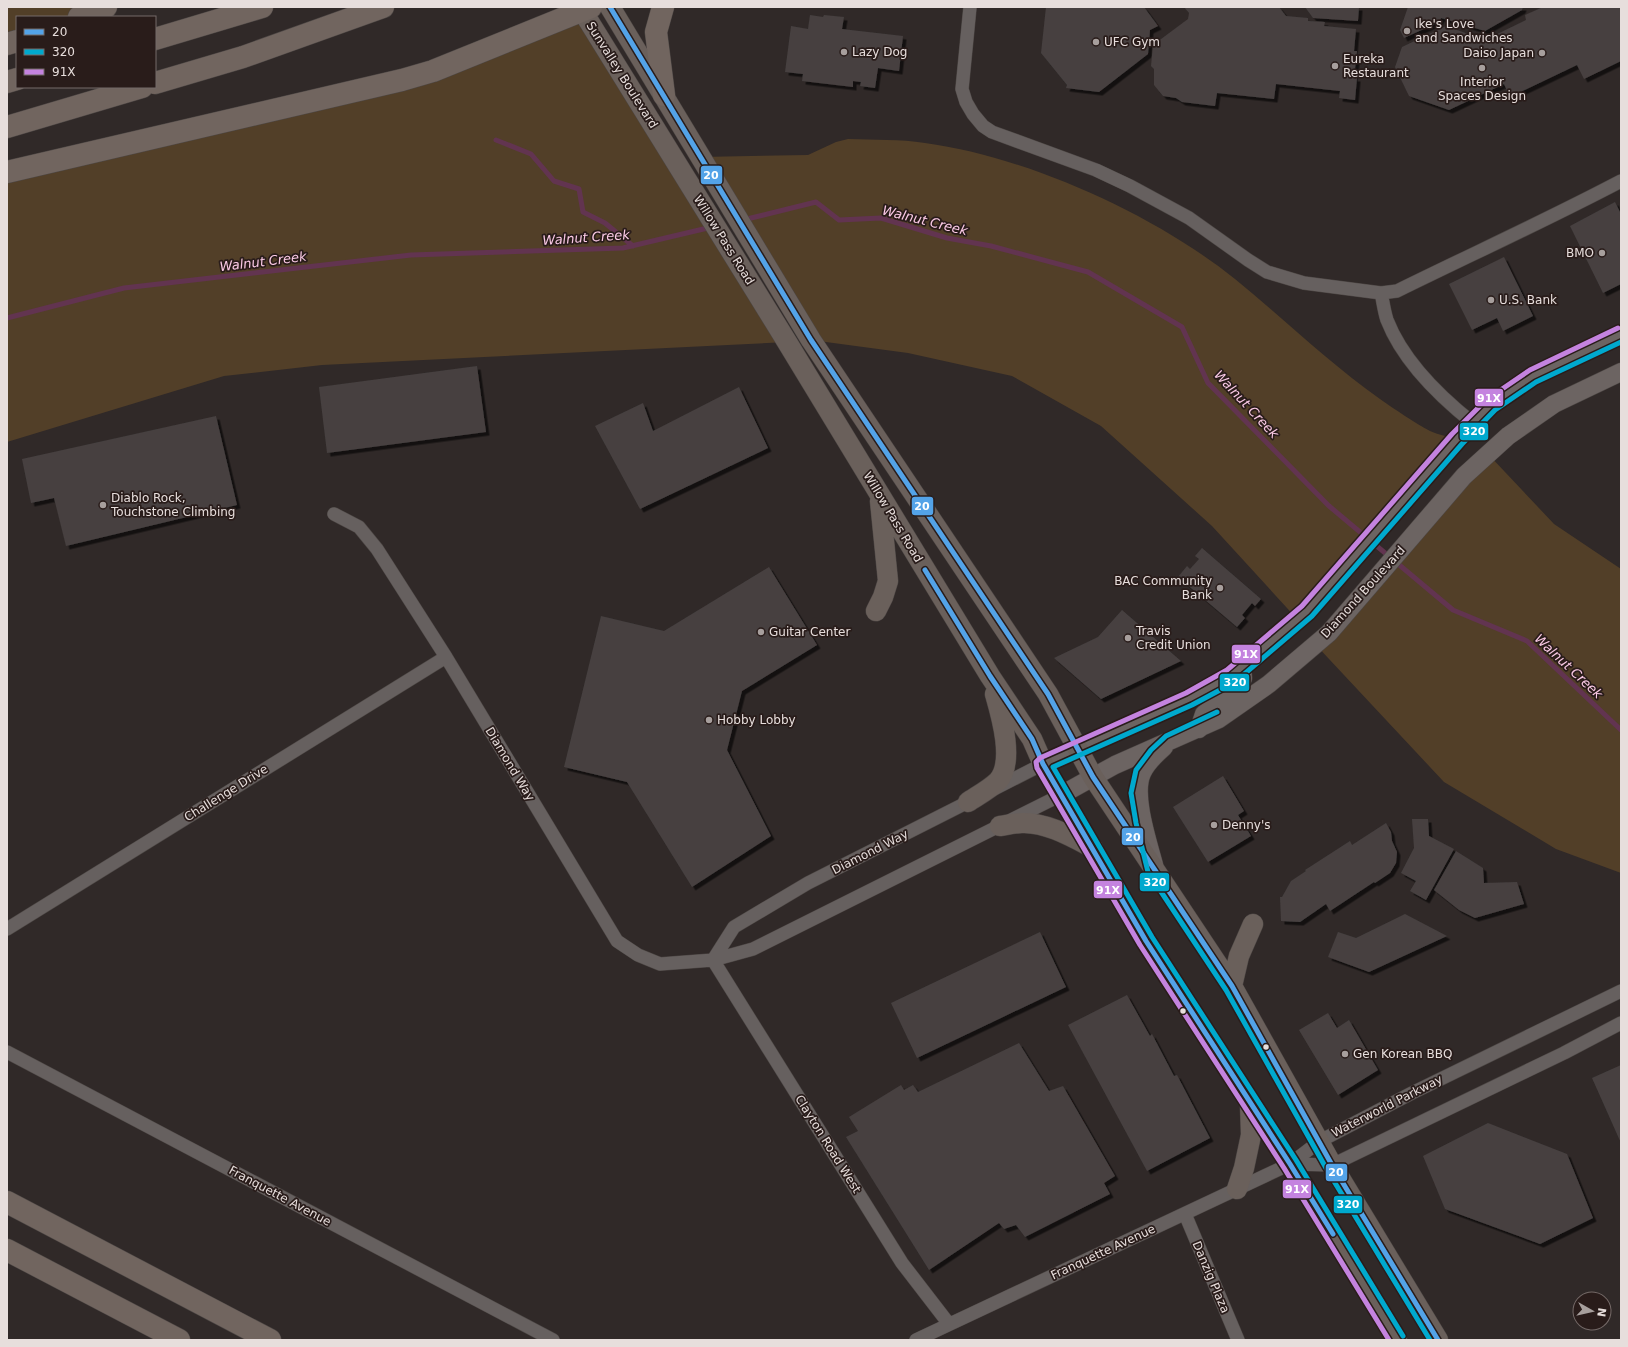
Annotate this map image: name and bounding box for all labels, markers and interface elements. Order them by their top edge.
legend [16,16,156,88]
place label: Ike's Love and Sandwiches [1415,17,1513,45]
street label: Sunvalley Boulevard [583,19,661,131]
text: 20 [52,25,67,39]
marker: Ike's Love and Sandwiches [1402,26,1412,36]
place label: UFC Gym [1104,35,1160,49]
marker: UFC Gym [1091,37,1101,47]
text: 320 [52,45,75,59]
place label: Lazy Dog [852,45,907,59]
place label: Daiso Japan [1463,46,1534,60]
marker: Lazy Dog [839,47,849,57]
marker: Daiso Japan [1537,48,1547,58]
place label: Eureka Restaurant [1343,52,1409,80]
marker: Eureka Restaurant [1330,61,1340,71]
marker: Interior Spaces Design [1477,63,1487,73]
text: 91X [52,65,76,79]
place label: Interior Spaces Design [1438,75,1526,103]
line badge: 20 [700,165,723,185]
text: 20 [703,169,719,182]
street label: Willow Pass Road [691,193,757,287]
water label: Walnut Creek [881,203,970,238]
water label: Walnut Creek [542,227,631,248]
place label: BMO [1566,246,1594,260]
marker: BMO [1597,248,1607,258]
water label: Walnut Creek [219,249,308,274]
place label: U.S. Bank [1499,293,1557,307]
marker: U.S. Bank [1486,295,1496,305]
water label: Walnut Creek [1211,367,1282,442]
line badge: 91X [1474,388,1504,407]
text: 91X [1477,392,1501,405]
line badge: 320 [1459,422,1489,441]
text: 320 [1463,425,1486,438]
street label: Willow Pass Road [860,469,926,565]
place label: Diablo Rock, Touchstone Climbing [110,491,235,519]
line badge: 20 [911,496,934,516]
marker: Diablo Rock, Touchstone Climbing [98,500,108,510]
text: 20 [914,500,930,513]
street label: Diamond Boulevard [1318,543,1408,641]
place label: BAC Community Bank [1114,574,1212,602]
marker: BAC Community Bank [1215,583,1225,593]
place label: Travis Credit Union [1135,624,1211,652]
place label: Guitar Center [769,625,851,639]
marker: Guitar Center [756,627,766,637]
water label: Walnut Creek [1532,631,1606,702]
marker: Travis Credit Union [1123,633,1133,643]
line badge: 91X [1231,644,1261,664]
text: 91X [1234,648,1258,661]
line badge: 320 [1219,673,1250,692]
text: 320 [1224,676,1247,689]
place label: Hobby Lobby [717,713,796,727]
marker: Hobby Lobby [704,715,714,725]
street label: Diamond Way [482,725,538,803]
street label: Challenge Drive [182,762,270,824]
place label: Denny's [1222,818,1271,832]
marker: Denny's [1209,820,1219,830]
street label: Diamond Way [830,827,910,877]
line badge: 20 [1121,827,1144,846]
text: 20 [1125,831,1141,844]
line badge: 320 [1139,872,1170,892]
text: 320 [1144,876,1167,889]
line badge: 91X [1093,880,1123,899]
text: 91X [1096,884,1120,897]
unlabelled marker [1178,1006,1188,1016]
unlabelled marker [1261,1042,1271,1052]
place label: Gen Korean BBQ [1353,1047,1452,1061]
marker: Gen Korean BBQ [1340,1049,1350,1059]
street label: Waterworld Parkway [1329,1072,1445,1140]
street label: Clayton Road West [792,1092,864,1196]
street label: Franquette Avenue [227,1163,333,1229]
line badge: 20 [1325,1163,1348,1182]
text: 20 [1328,1166,1344,1179]
line badge: 91X [1282,1179,1312,1199]
text: 91X [1285,1183,1309,1196]
line badge: 320 [1333,1195,1363,1214]
text: 320 [1337,1198,1360,1211]
street label: Franquette Avenue [1049,1222,1157,1282]
street label: Danzig Plaza [1190,1239,1232,1315]
north arrow [1572,1291,1612,1331]
text: N [1594,1307,1608,1318]

